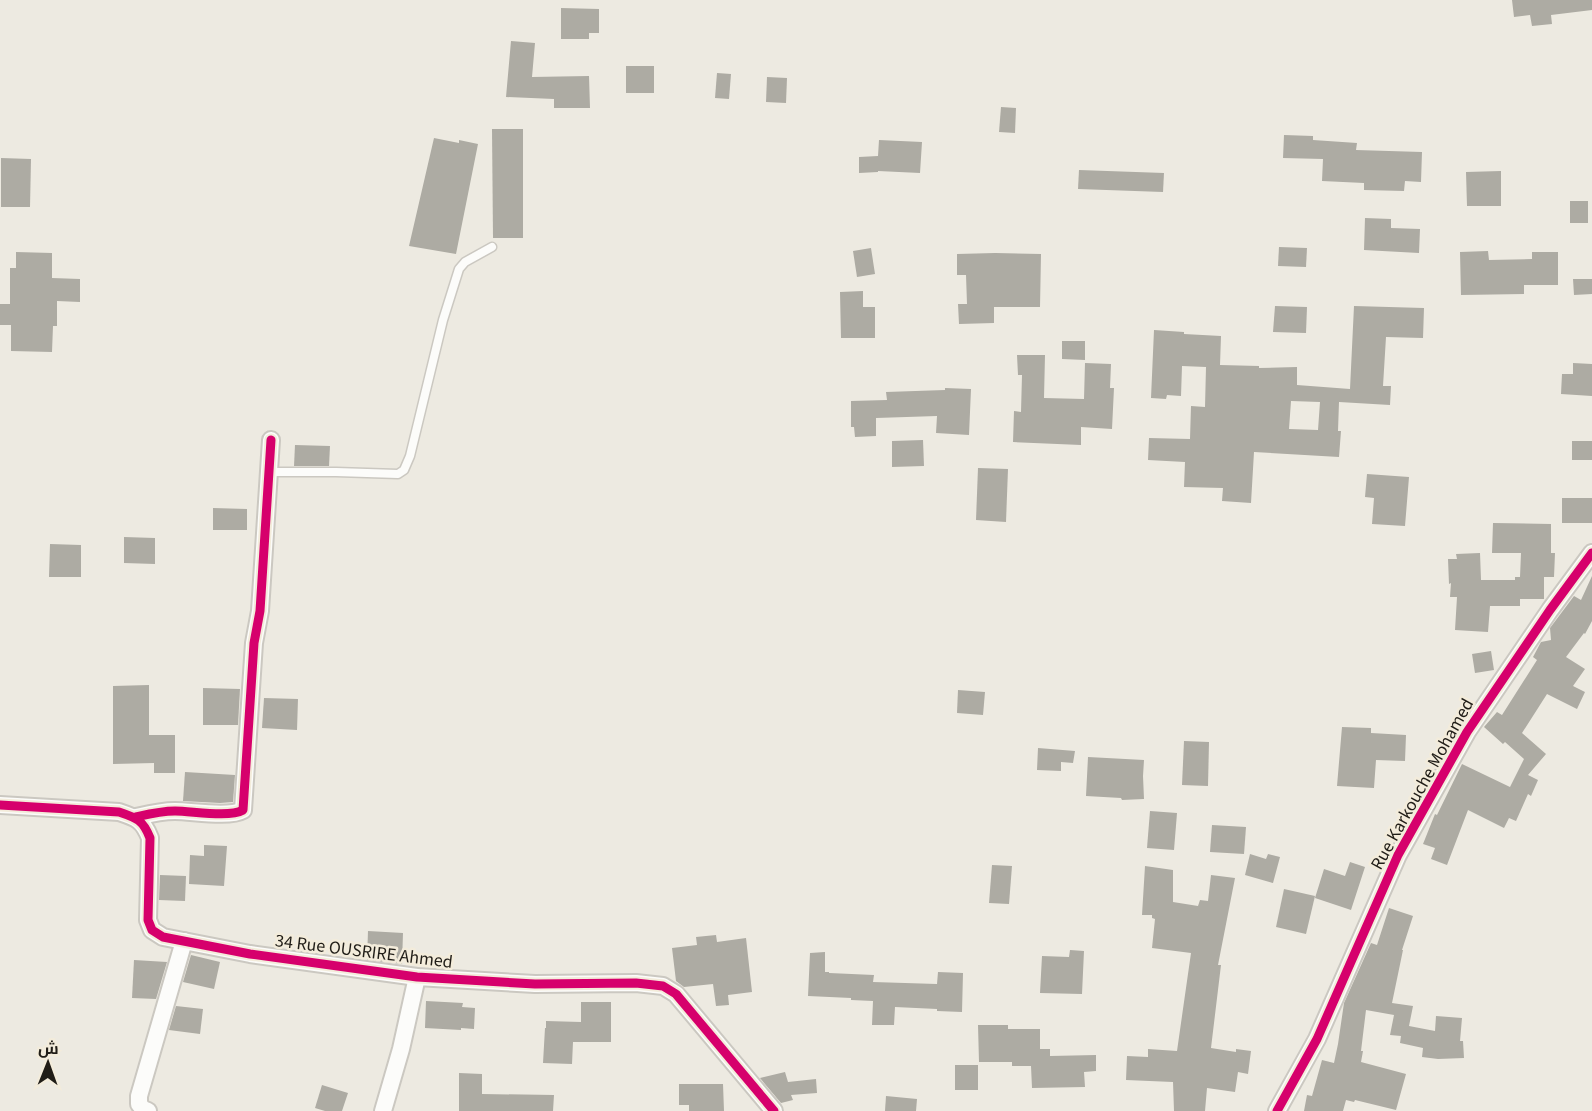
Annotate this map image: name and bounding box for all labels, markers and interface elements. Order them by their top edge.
street label: Rue Karkouche Mohamed [1365,694,1480,874]
street label: 34 Rue OUSRIRE Ahmed [274,928,454,975]
north arrow [18,1033,78,1093]
text: ش [38,1038,59,1060]

